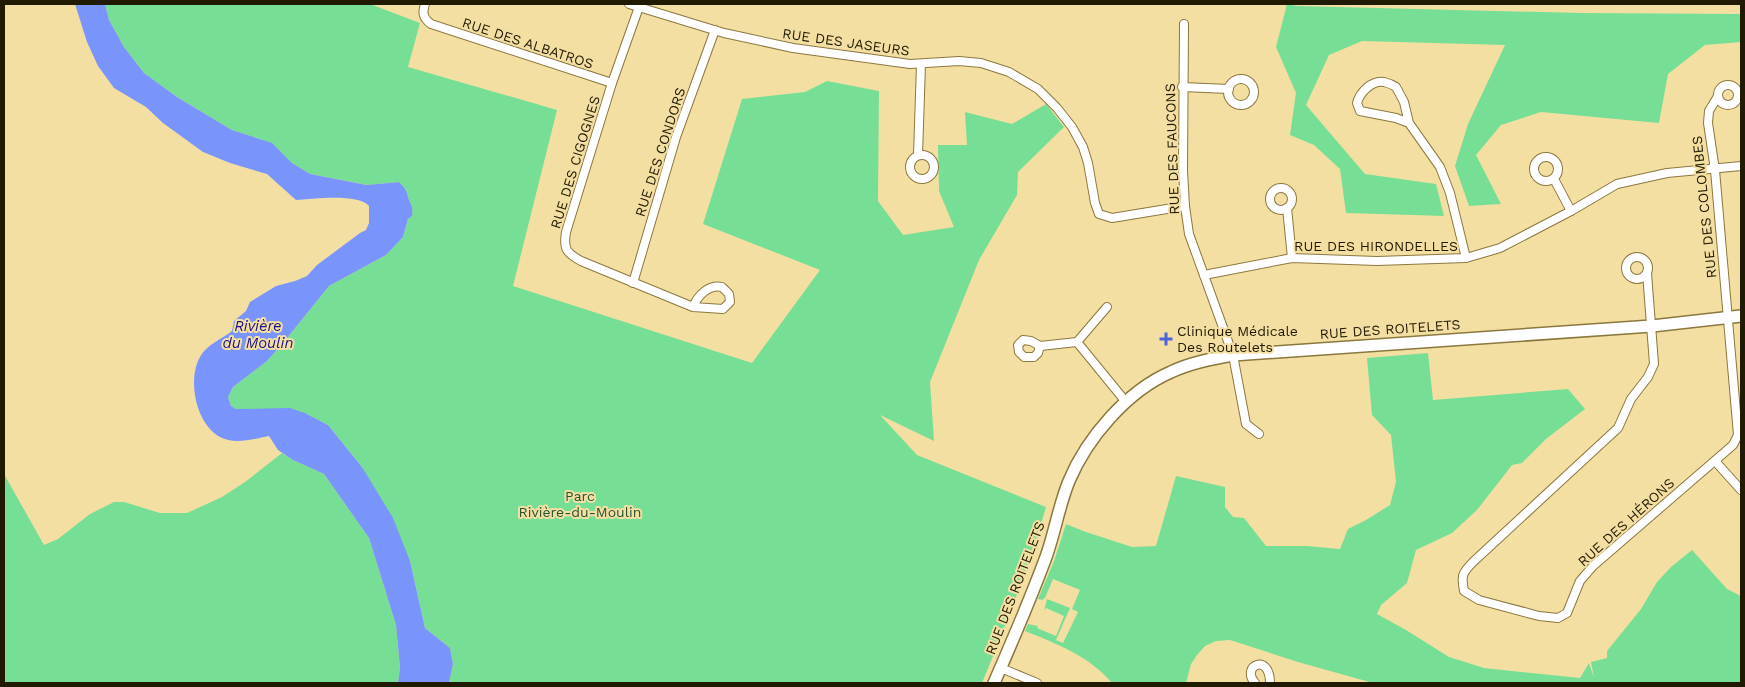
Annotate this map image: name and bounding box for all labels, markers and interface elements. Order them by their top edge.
street label: RUE DES ALBATROS [460,14,596,72]
street label: RUE DES JASEURS [781,25,911,59]
street label: RUE DES FAUCONS [1162,83,1182,215]
street label: RUE DES CONDORS [632,85,688,219]
street label: RUE DES CIGOGNES [547,93,603,231]
street label: RUE DES COLOMBES [1689,135,1719,279]
street label: RUE DES HIRONDELLES [1294,238,1458,254]
street label: RUE DES ROITELETS [1319,316,1461,342]
water label: Rivière du Moulin [223,317,293,352]
place label: Clinique Médicale Des Routelets [1177,323,1298,355]
marker: Clinique Médicale Des Routelets [1159,332,1173,346]
street label: RUE DES HÉRONS [1575,475,1677,569]
park label: Parc Rivière-du-Moulin [519,488,641,520]
street label: RUE DES ROITELETS [982,519,1048,657]

